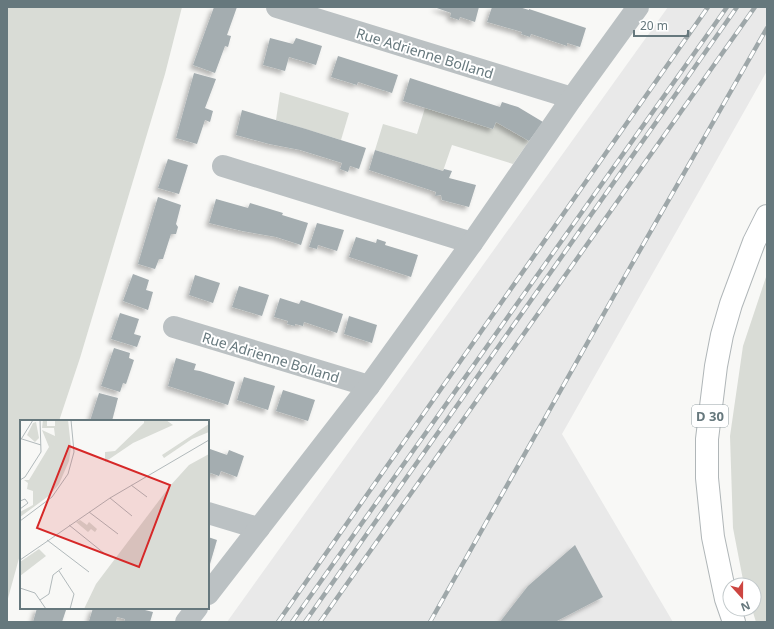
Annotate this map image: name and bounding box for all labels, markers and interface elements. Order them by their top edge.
scale bar [634,12,688,38]
text: 20 m [640,17,668,34]
street label: Rue Adrienne Bolland [354,23,496,83]
street label: Rue Adrienne Bolland [200,327,342,387]
road number: D 30 [692,405,728,427]
inset map [20,420,209,609]
north arrow [722,577,762,617]
text: N [739,598,753,615]

